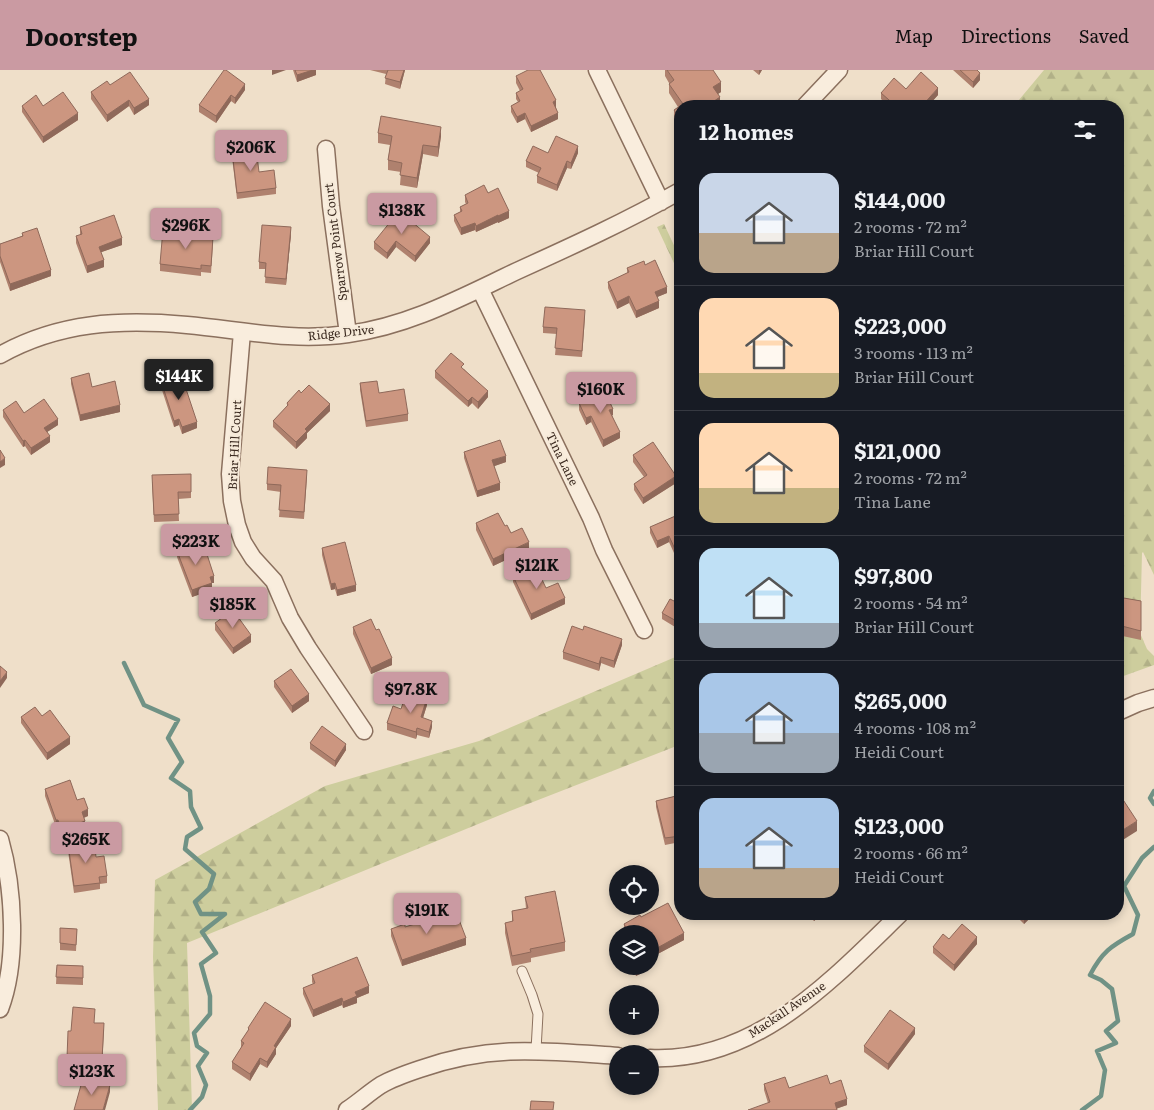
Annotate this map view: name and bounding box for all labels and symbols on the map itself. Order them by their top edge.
pin: $206K [216,129,286,172]
street label: Sparrow Point Court [319,182,351,302]
pin: $138K [367,192,437,235]
pin: $296K [151,208,221,250]
street label: Ridge Drive [307,320,375,344]
pin: $144K [144,358,214,401]
pin: $160K [566,372,636,414]
street label: Briar Hill Court [223,399,245,490]
street label: Tina Lane [542,429,584,488]
pin: $223K [161,524,231,566]
pin: $121K [502,548,572,590]
pin: $185K [198,586,268,629]
pin: $97.8K [370,672,452,714]
pin: $265K [51,822,121,864]
pin: $191K [392,892,462,935]
street label: Mackall Avenue [744,976,829,1042]
pin: $123K [57,1054,127,1096]

